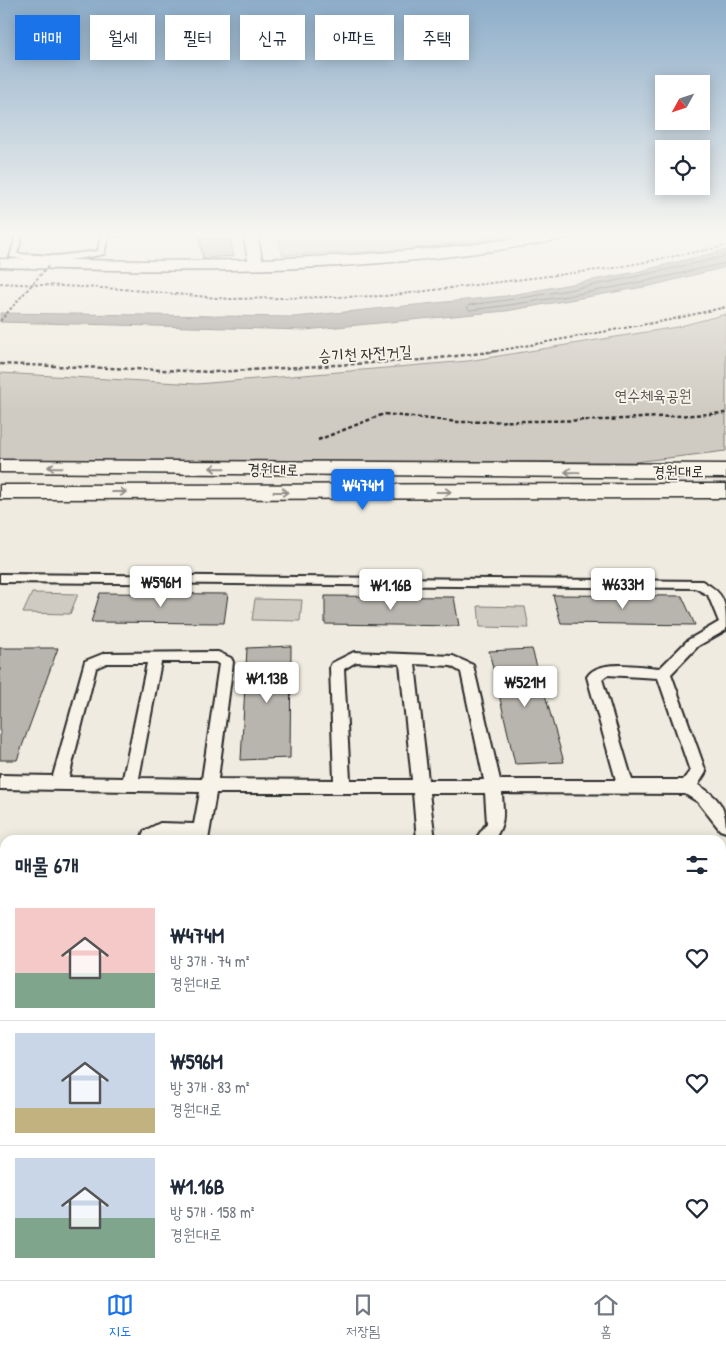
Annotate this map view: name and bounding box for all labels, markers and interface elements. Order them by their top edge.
chip: 매매 [15,15,80,60]
chip: 월세 [90,15,155,60]
chip: 필터 [165,15,230,60]
chip: 신규 [240,15,305,60]
chip: 아파트 [315,15,394,60]
chip: 주택 [404,15,469,60]
north arrow [655,75,710,130]
map controls [655,75,710,195]
button: locate [655,140,710,195]
street label: 승기천 자전거길 [318,340,413,366]
park label: 연수체육공원 [614,384,692,406]
street label: 경원대로 [247,458,299,480]
street label: 경원대로 [652,460,704,482]
one-way arrow [47,462,64,472]
one-way arrow [210,464,226,473]
one-way arrow [565,467,581,477]
pin: ₩474M [328,468,398,511]
text: ₩474M [342,474,384,496]
one-way arrow [110,487,126,497]
one-way arrow [272,487,289,497]
one-way arrow [435,487,451,497]
pin: ₩596M [126,566,196,608]
pin: ₩1.16B [350,568,432,611]
pin: ₩633M [588,568,658,610]
text: ₩596M [141,571,181,593]
text: ₩633M [602,573,644,595]
text: ₩1.16B [370,574,412,596]
pin: ₩1.13B [226,662,308,704]
pin: ₩521M [490,666,560,708]
text: ₩1.13B [246,667,288,689]
text: ₩521M [504,671,546,693]
text: 매물 6개 [15,851,79,880]
icon: filters [683,851,711,879]
text: ₩474M [170,921,224,950]
icon: home [55,928,115,988]
icon: heart [683,944,711,972]
text: 방 3개 · 74 m² [170,950,249,972]
text: 경원대로 [170,972,222,994]
text: ₩596M [170,1047,223,1076]
icon: home [55,1053,115,1113]
icon: heart [683,1069,711,1097]
text: 방 3개 · 83 m² [170,1076,250,1098]
text: 경원대로 [170,1098,222,1120]
text: ₩1.16B [170,1172,224,1201]
icon: home [55,1178,115,1238]
icon: heart [683,1194,711,1222]
text: 방 5개 · 158 m² [170,1201,255,1223]
text: 경원대로 [170,1223,222,1245]
tab: 지도 [106,1291,134,1341]
tab: 저장됨 [346,1291,380,1341]
tab: 홈 [592,1291,620,1341]

